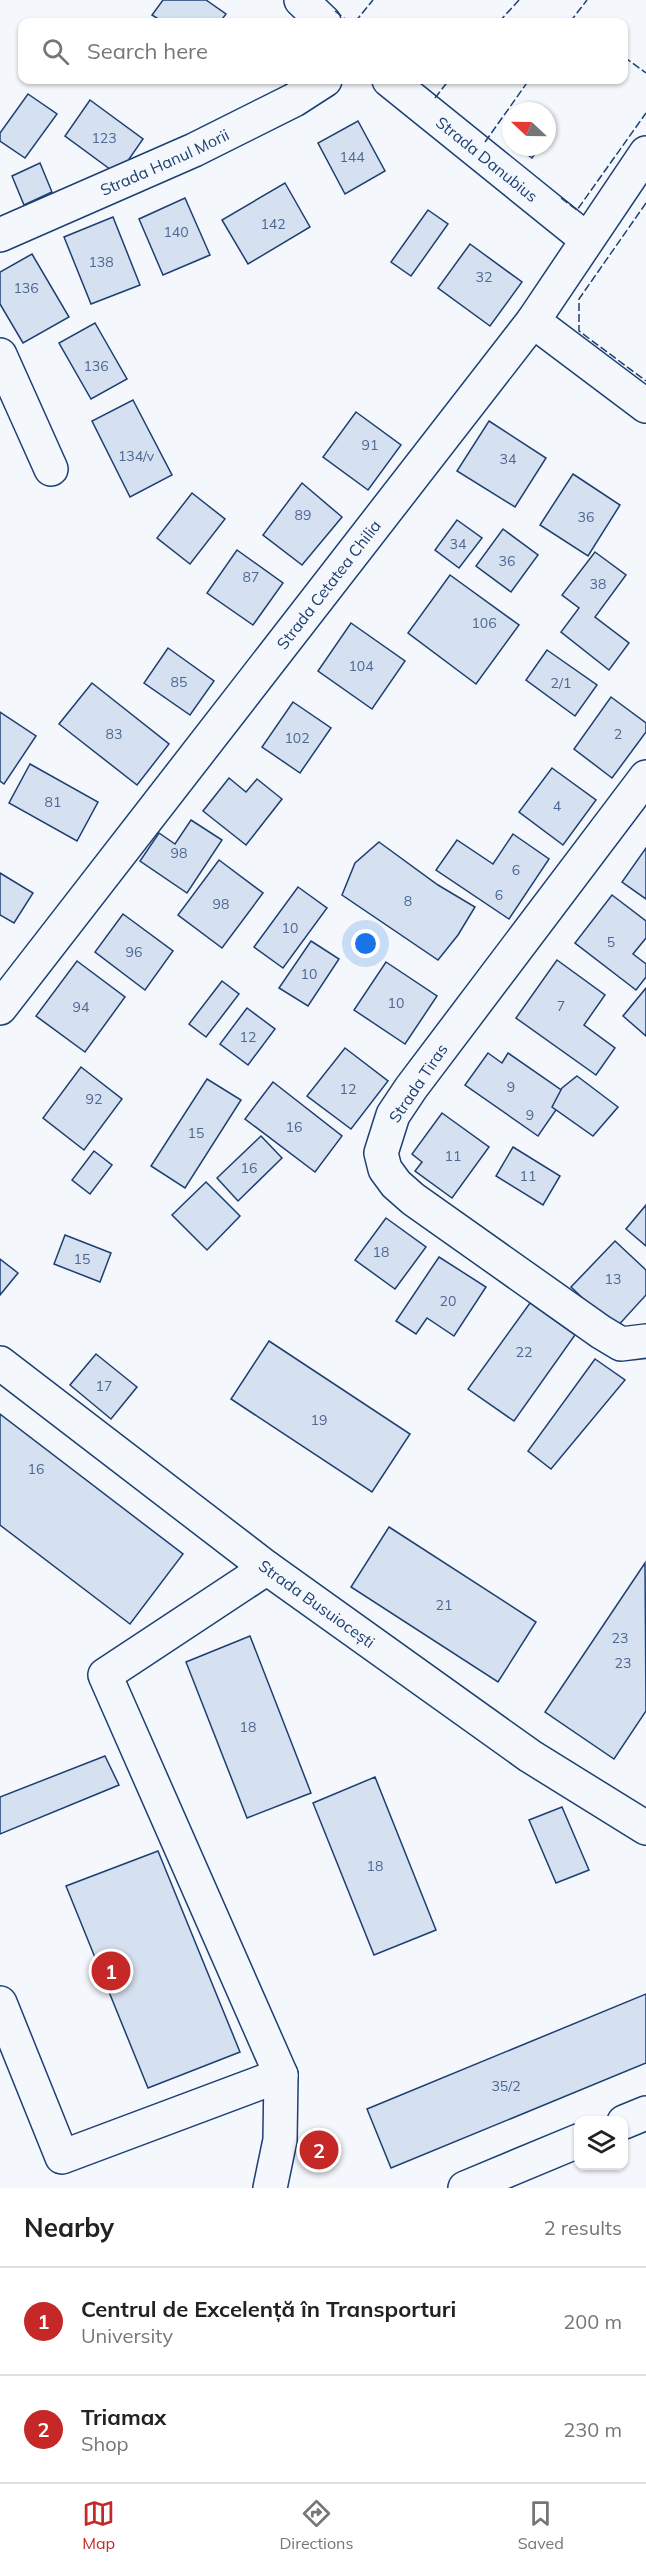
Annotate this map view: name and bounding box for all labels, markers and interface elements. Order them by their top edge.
search box [18,18,628,84]
icon: search [39,35,72,68]
text: Search here [87,37,208,65]
north arrow [502,102,556,156]
street label: Strada Danubius [432,112,542,206]
street label: Strada Hanul Morii [97,124,232,200]
house number: 123 [91,129,117,147]
house number: 144 [339,148,365,166]
house number: 142 [260,215,286,233]
house number: 140 [163,223,189,241]
house number: 138 [88,253,114,271]
house number: 32 [476,268,492,286]
house number: 136 [13,279,39,297]
house number: 136 [83,357,109,375]
house number: 91 [362,436,378,454]
house number: 134/v [118,447,155,465]
house number: 34 [500,450,517,468]
house number: 89 [295,506,311,524]
house number: 36 [578,508,594,526]
street label: Strada Cetatea Chilia [272,516,385,653]
house number: 34 [450,535,467,553]
house number: 36 [499,552,515,570]
house number: 87 [243,568,259,586]
house number: 38 [590,575,606,593]
house number: 106 [471,614,497,632]
house number: 104 [348,657,374,675]
house number: 85 [171,673,187,691]
house number: 2/1 [551,674,571,692]
house number: 83 [106,725,122,743]
house number: 2 [614,725,622,743]
house number: 102 [284,729,310,747]
house number: 81 [45,793,61,811]
house number: 4 [553,797,562,815]
house number: 98 [171,844,187,862]
house number: 6 [512,861,520,879]
house number: 6 [495,886,503,904]
house number: 8 [404,892,412,910]
house number: 98 [213,895,229,913]
house number: 10 [282,919,298,937]
your location [351,929,380,958]
house number: 5 [607,933,615,951]
house number: 96 [126,943,142,961]
house number: 10 [301,965,317,983]
house number: 10 [388,994,404,1012]
house number: 7 [557,997,565,1015]
house number: 94 [73,998,90,1016]
house number: 12 [240,1028,256,1046]
street label: Strada Tiras [384,1040,452,1126]
house number: 9 [507,1078,515,1096]
house number: 12 [340,1080,356,1098]
house number: 92 [86,1090,102,1108]
house number: 9 [526,1106,534,1124]
house number: 16 [286,1118,302,1136]
house number: 15 [188,1124,204,1142]
house number: 11 [445,1147,461,1165]
house number: 16 [241,1159,257,1177]
house number: 11 [520,1167,536,1185]
house number: 18 [373,1243,389,1261]
house number: 15 [74,1250,90,1268]
house number: 13 [605,1270,621,1288]
house number: 20 [440,1292,456,1310]
house number: 22 [516,1343,532,1361]
house number: 17 [96,1377,112,1395]
house number: 19 [311,1411,327,1429]
house number: 16 [28,1460,44,1478]
street label: Strada Busuiocești [255,1555,379,1652]
house number: 21 [436,1596,452,1614]
house number: 23 [612,1629,628,1647]
house number: 23 [615,1654,631,1672]
house number: 18 [240,1718,256,1736]
house number: 18 [367,1857,383,1875]
pin: 1 [92,1948,130,1994]
house number: 35/2 [491,2077,521,2095]
map controls [574,2116,628,2170]
button: layers [574,2116,628,2170]
pin: 2 [300,2128,338,2172]
text: Nearby [24,2211,114,2244]
text: 2 results [544,2215,622,2240]
text: Centrul de Excelență în Transporturi [81,2295,456,2323]
text: 1 [38,2309,50,2334]
text: 200 m [563,2309,622,2334]
text: University [81,2323,173,2348]
text: Triamax [81,2403,166,2431]
text: 2 [38,2417,50,2442]
text: 230 m [563,2417,622,2442]
text: Shop [81,2431,129,2456]
tab: Map [82,2497,115,2553]
tab: Directions [279,2497,353,2553]
tab: Saved [518,2497,564,2553]

